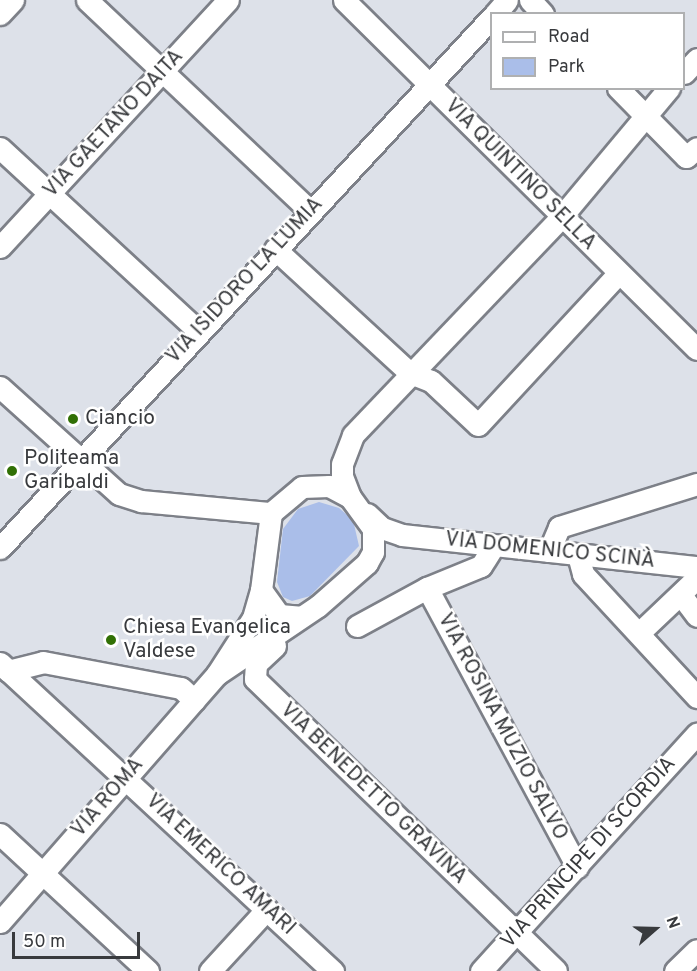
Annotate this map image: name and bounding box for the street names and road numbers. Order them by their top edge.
street label: VIA GAETANO DAITA [38,44,190,204]
street label: VIA QUINTINO SELLA [439,94,601,256]
street label: VIA ISIDORO LA LUMIA [161,192,329,370]
street label: VIA DOMENICO SCINÀ [443,527,657,575]
street label: VIA ROSINA MUZIO SALVO [431,608,573,846]
street label: VIA BENEDETTO GRAVINA [274,698,472,890]
street label: VIA PRINCIPE DI SCORDIA [496,752,682,954]
street label: VIA ROMA [66,753,150,843]
street label: VIA EMERICO AMARI [139,788,301,942]

